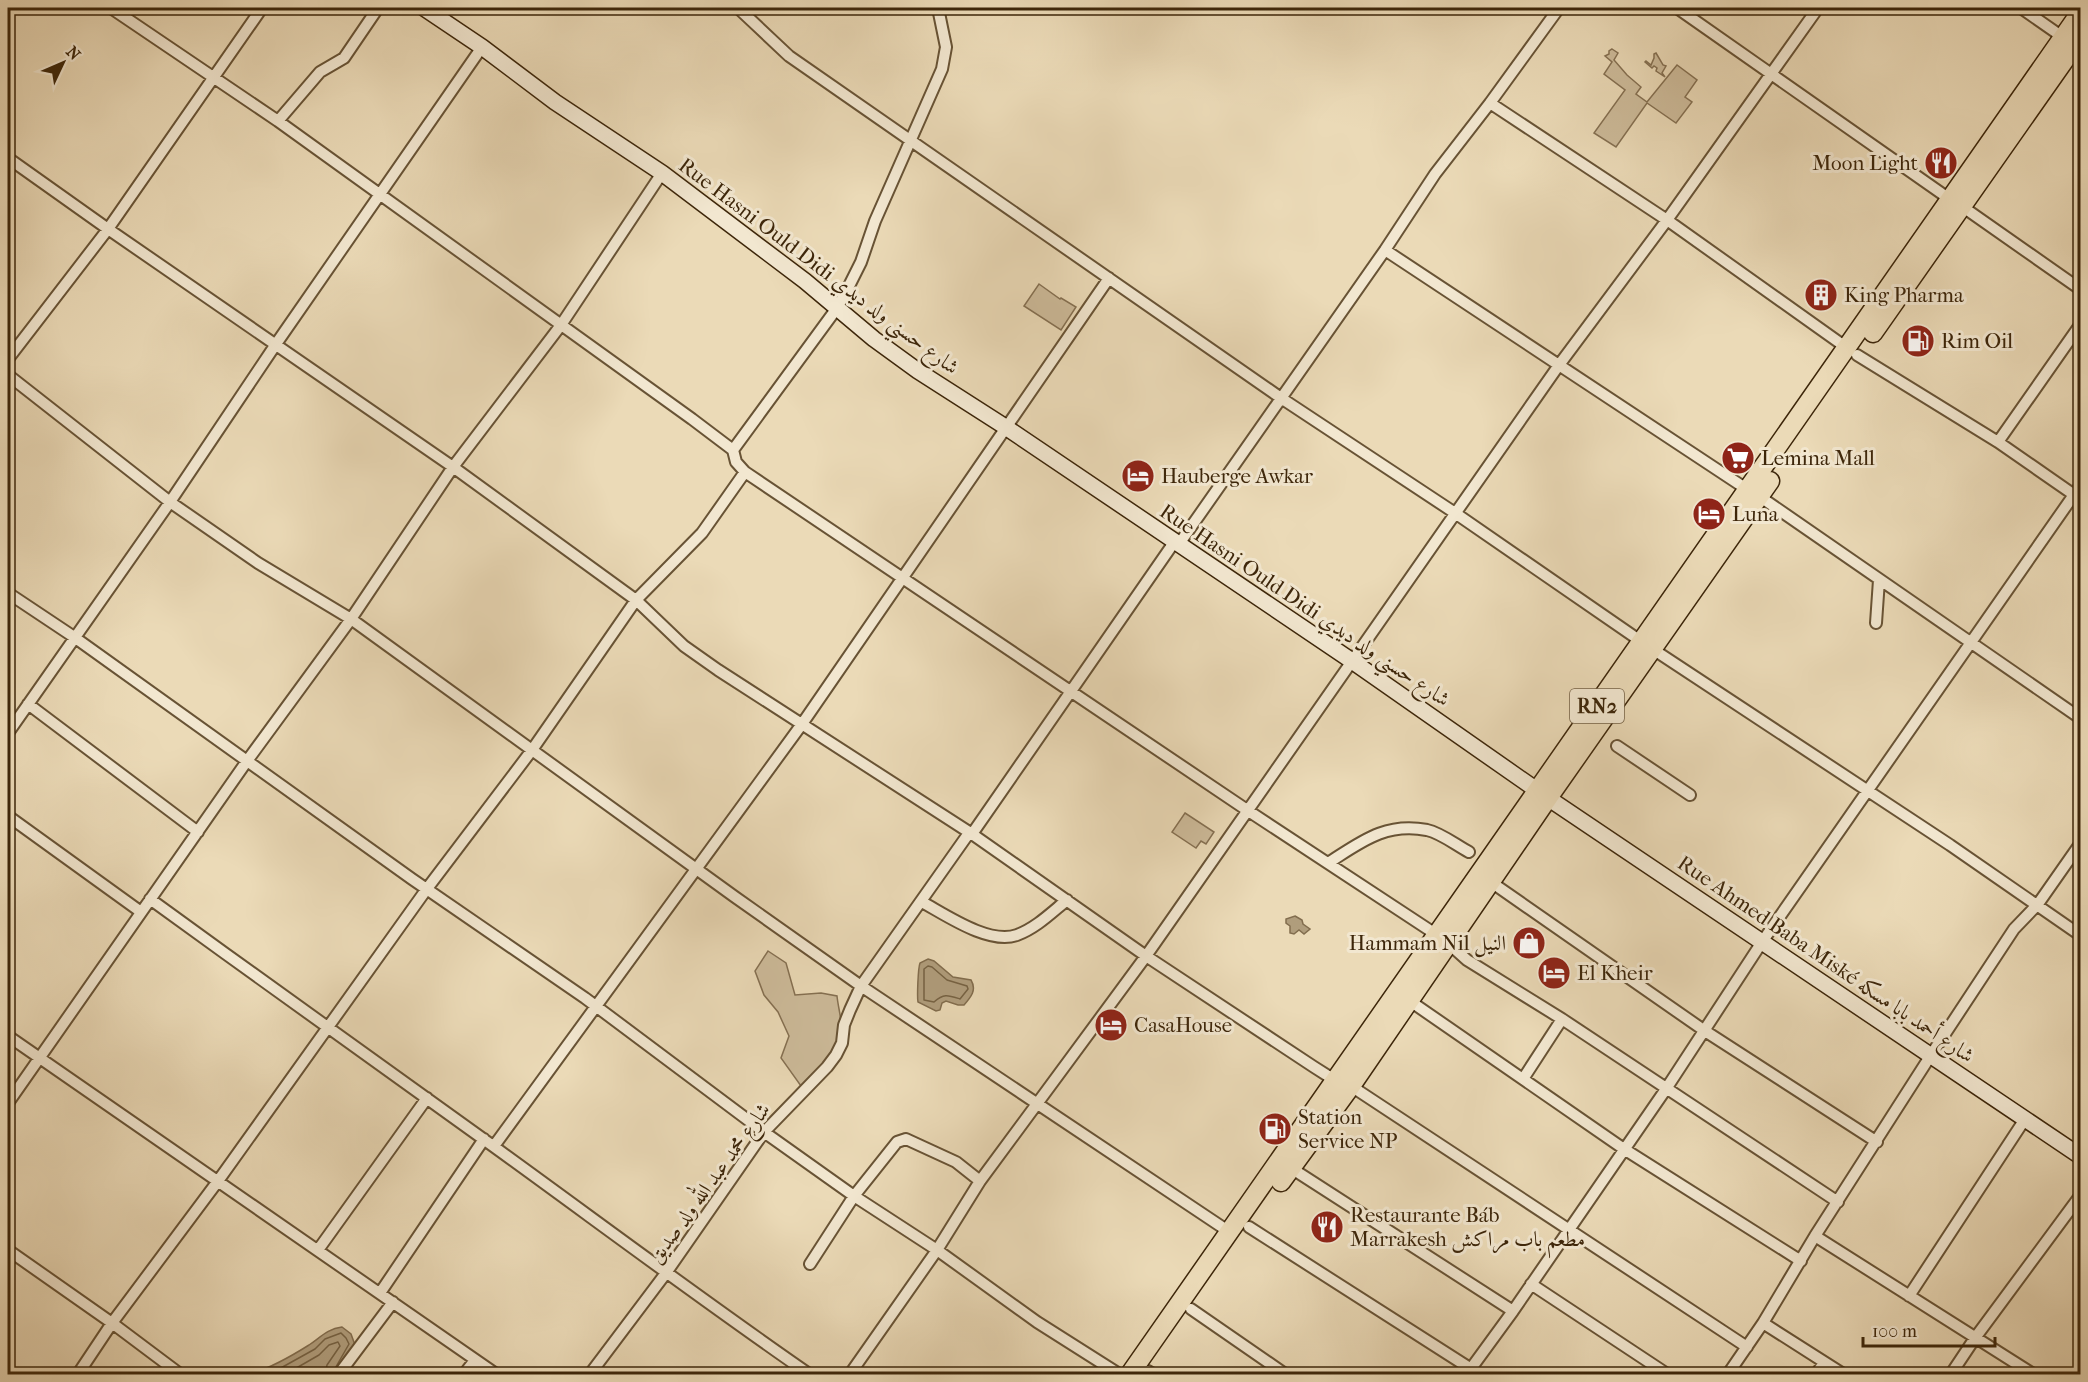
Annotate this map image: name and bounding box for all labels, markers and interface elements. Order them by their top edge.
north arrow [33,33,93,93]
text: N [62,42,85,65]
restaurant icon: Moon Light [1923,145,1959,181]
place label: Moon Light [1812,151,1919,175]
street label: Rue Hasni Ould Didi شارع حسني ولد ديدي [669,153,964,386]
building icon: King Pharma [1803,277,1839,313]
place label: King Pharma [1844,283,1964,307]
fuel station icon: Rim Oil [1900,323,1936,359]
place label: Rim Oil [1941,329,2013,353]
supermarket icon: Lemina Mall [1720,440,1756,476]
place label: Lemina Mall [1761,446,1875,470]
hotel icon: Hauberge Awkar [1120,458,1156,494]
place label: Hauberge Awkar [1161,464,1313,488]
hotel icon: Luna [1691,496,1727,532]
street label: Rue Hasni Ould Didi شارع حسني ولد ديدي [1151,499,1455,718]
place label: Luna [1732,502,1779,526]
road number: RN2 [1570,689,1624,723]
street label: Rue Ahmed Baba Miské شارع أحمد بابا مسكه [1670,848,1980,1072]
shop icon: Hammam Nil النيل [1511,925,1547,961]
place label: Hammam Nil النيل [1349,931,1506,958]
hotel icon: El Kheir [1536,955,1572,991]
place label: El Kheir [1577,961,1653,985]
hotel icon: CasaHouse [1093,1007,1129,1043]
place label: CasaHouse [1134,1013,1232,1037]
street label: شارع محمد عبد الله ولد صديق [639,1095,780,1271]
place label: Station Service NP [1298,1105,1398,1153]
fuel station icon: Station Service NP [1257,1111,1293,1147]
place label: Restaurante Báb Marrakesh مطعم باب مراكش [1350,1203,1585,1259]
restaurant icon: Restaurante Báb Marrakesh مطعم باب مراكش [1309,1209,1345,1245]
scale bar [1863,1310,1995,1348]
text: 100 m [1872,1321,1917,1342]

